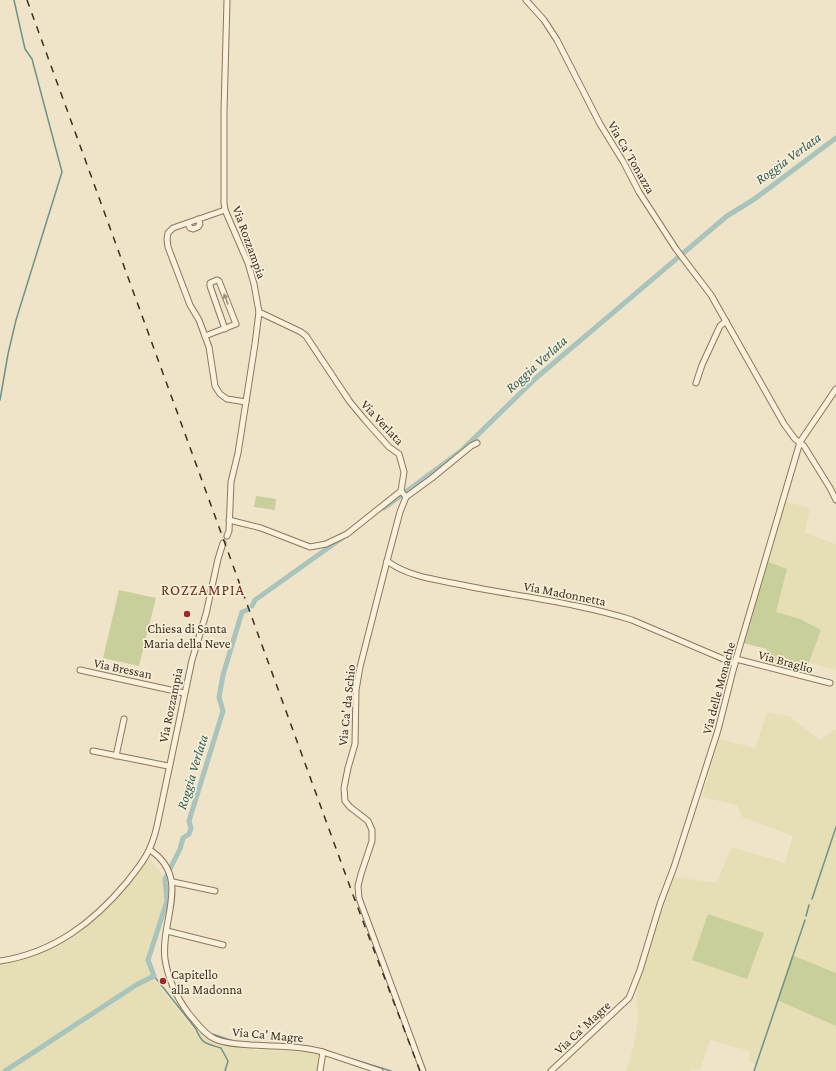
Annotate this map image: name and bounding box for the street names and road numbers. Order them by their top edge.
street label: Via Ca' Tonazza [605,118,658,196]
street label: Via Rozzampia [229,204,270,281]
street label: Via Verlata [358,397,407,448]
street label: Via Madonnetta [523,578,607,609]
street label: Via delle Monache [699,640,738,736]
street label: Via Braglio [757,647,815,676]
street label: Via Bressan [92,655,154,682]
street label: Via Ca' da Schio [335,664,358,746]
street label: Via Rozzampia [155,666,186,744]
street label: Via Ca' Magre [551,997,614,1057]
street label: Via Ca' Magre [232,1024,304,1045]

